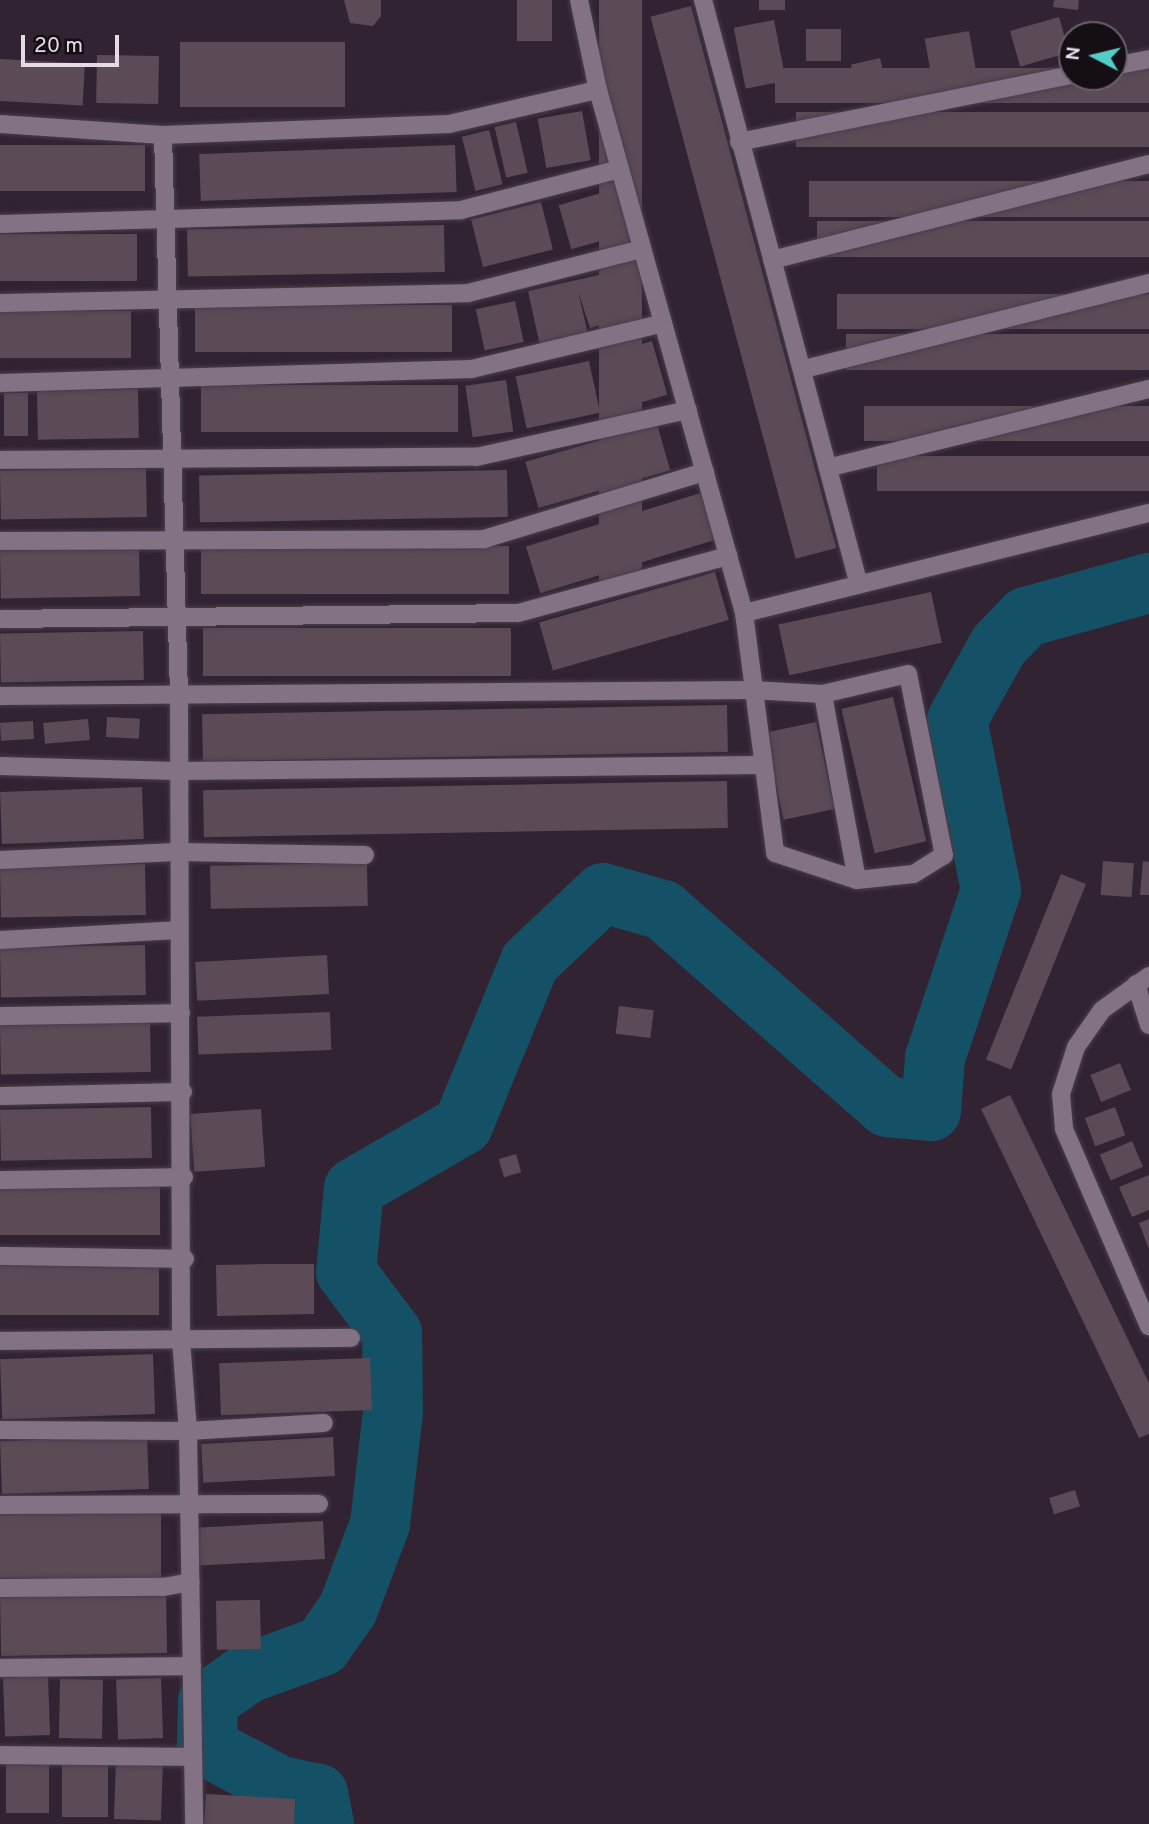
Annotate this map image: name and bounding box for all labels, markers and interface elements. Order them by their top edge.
scale bar [24,21,122,65]
north arrow [1058,21,1128,91]
text: 20 m [34,33,83,60]
text: N [1061,45,1087,62]

